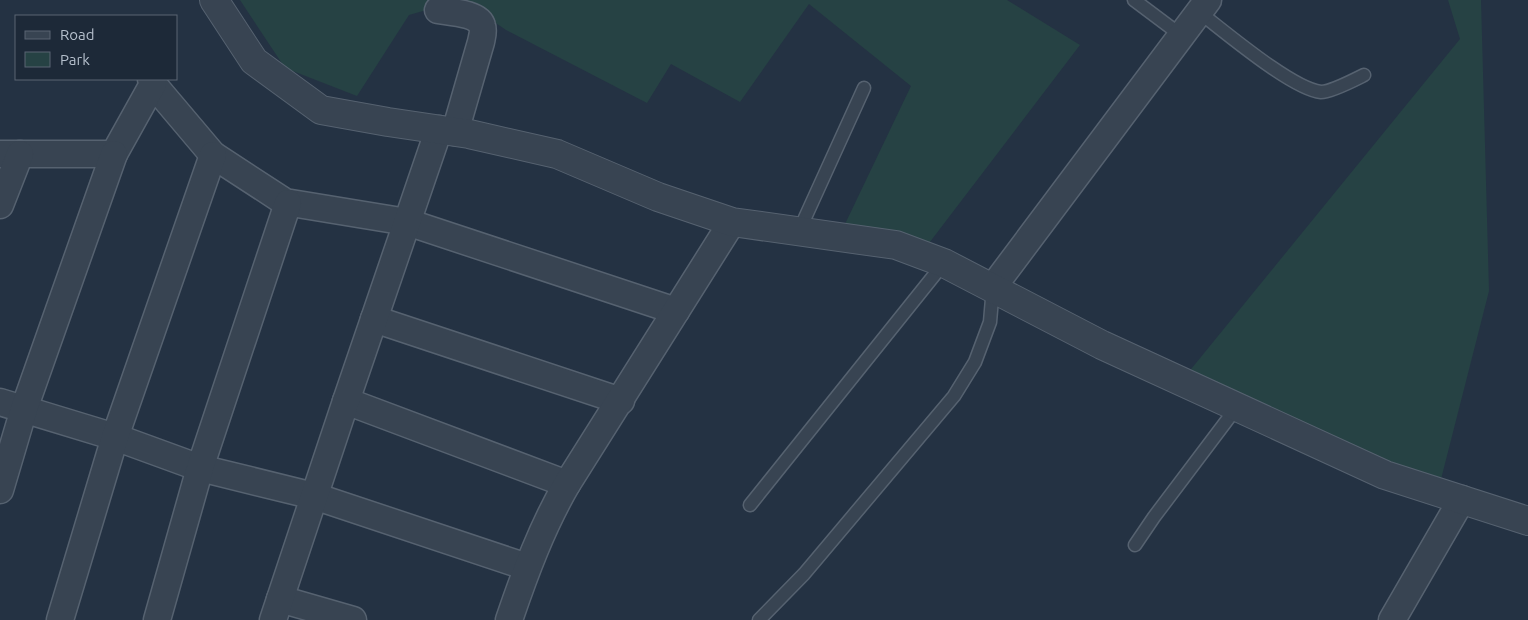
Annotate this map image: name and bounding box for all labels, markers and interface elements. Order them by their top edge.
legend [15,15,178,80]
text: Road [60,26,95,43]
text: Park [60,51,90,68]

